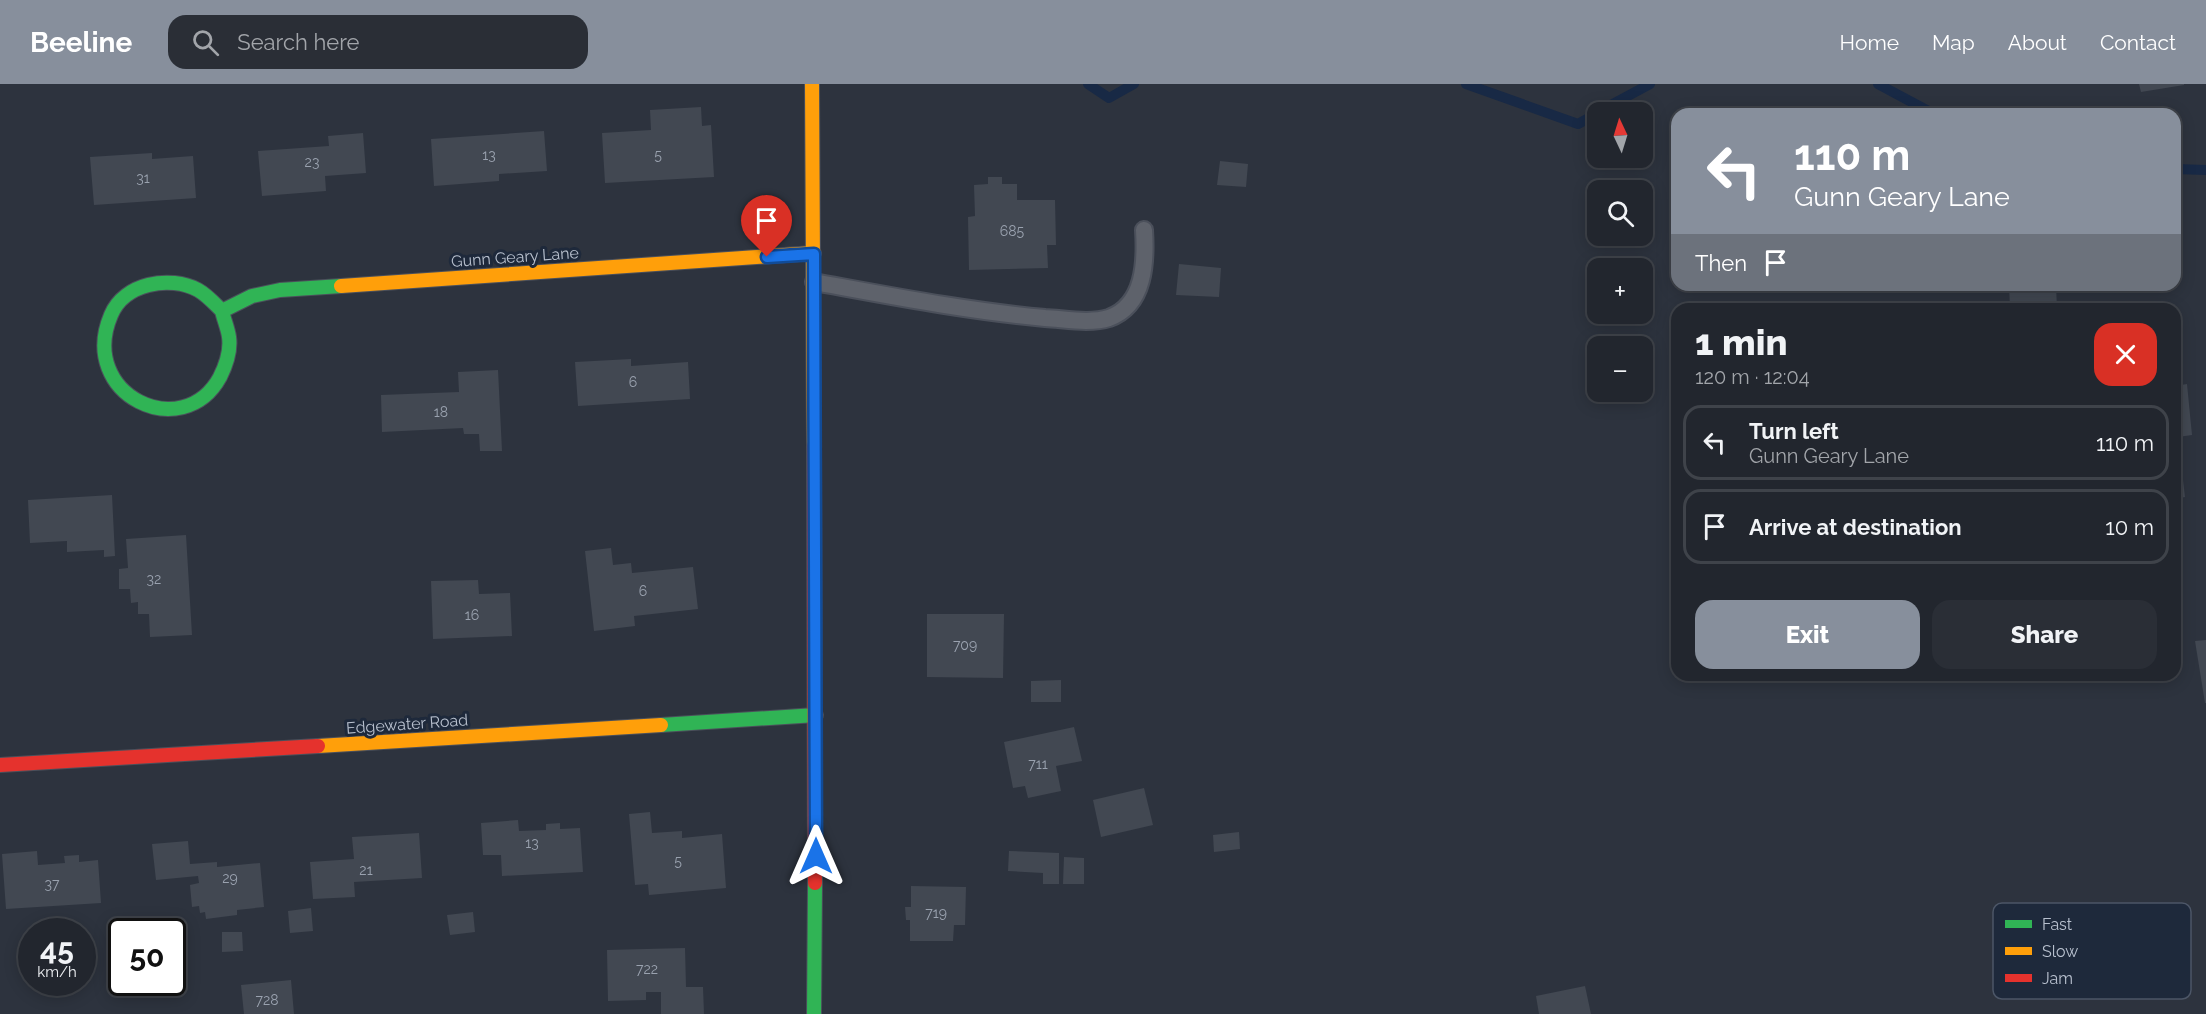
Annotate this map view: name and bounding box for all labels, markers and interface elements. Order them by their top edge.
search box [168,15,588,69]
text: Beeline [30,26,132,59]
icon: search [189,26,222,59]
text: Search here [237,29,359,55]
text: Home [1840,30,1899,55]
text: Map [1932,30,1975,55]
text: About [2008,30,2067,55]
text: Contact [2100,30,2176,55]
north arrow [1587,102,1653,168]
map controls [1587,102,1653,402]
text: 110 m [1794,131,1910,180]
icon: left [1695,132,1773,210]
house number: 13 [482,147,496,163]
house number: 5 [654,147,662,163]
house number: 23 [305,154,319,170]
house number: 31 [136,170,150,186]
button: search [1587,180,1653,246]
text: Gunn Geary Lane [1794,181,2010,212]
pin [741,195,792,257]
icon: arrive [750,204,783,237]
house number: 685 [1000,223,1025,239]
street label: Gunn Geary Lane [451,243,579,271]
icon: arrive [1759,246,1792,279]
text: Then [1695,250,1747,276]
button: + [1587,258,1653,324]
text: 1 min [1695,321,1787,363]
button: close [2094,323,2157,386]
button: − [1587,336,1653,402]
text: 120 m · 12:04 [1695,365,1810,389]
house number: 6 [629,374,637,390]
house number: 18 [434,404,448,420]
text: Turn left [1749,418,1839,444]
icon: left [1698,426,1731,459]
text: 110 m [2096,430,2154,456]
text: Gunn Geary Lane [1749,444,1909,468]
icon: arrive [1698,510,1731,543]
text: Arrive at destination [1749,514,1962,540]
text: 10 m [2105,514,2154,540]
house number: 32 [147,571,161,587]
house number: 6 [639,583,647,599]
button: Exit [1695,600,1920,669]
button: Share [1932,600,2157,669]
house number: 16 [465,607,479,623]
house number: 709 [953,637,977,653]
street label: Edgewater Road [345,710,469,738]
house number: 711 [1028,756,1048,772]
position arrow [784,824,848,888]
house number: 13 [525,835,539,851]
house number: 5 [674,853,682,869]
house number: 21 [359,862,373,878]
house number: 29 [222,870,238,886]
house number: 37 [45,876,60,892]
legend [1993,903,2191,999]
house number: 719 [925,905,947,921]
text: Fast [2042,915,2073,934]
speed limit sign: 50 [108,918,186,996]
text: 45 [40,932,74,967]
text: Slow [2042,942,2078,961]
house number: 722 [636,961,658,977]
text: km/h [37,963,77,981]
text: Jam [2042,969,2073,988]
house number: 728 [255,992,279,1008]

